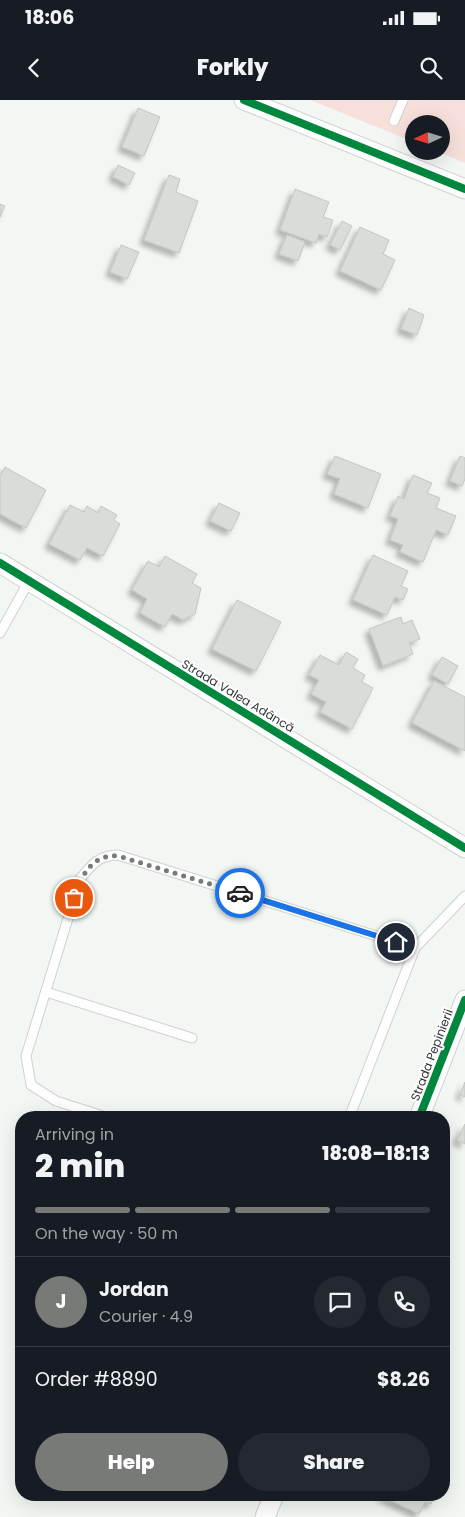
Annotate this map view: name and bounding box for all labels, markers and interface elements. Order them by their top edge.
text: 18:06 [25,4,74,31]
text: Forkly [197,52,268,83]
icon: back [20,54,48,82]
icon: search [417,54,445,82]
north arrow [405,115,450,160]
map controls [405,115,450,160]
street label: Strada Valea Adâncă [179,655,298,736]
courier [215,868,265,918]
pin [53,877,95,919]
icon: car [226,879,254,907]
icon: bag [60,884,88,912]
pin [375,921,417,963]
icon: home [382,928,410,956]
street label: Strada Pepinierii [406,1006,457,1103]
text: Arriving in [35,1123,114,1146]
text: 18:08–18:13 [322,1140,430,1167]
text: 2 min [35,1143,125,1188]
text: On the way · 50 m [35,1222,178,1245]
text: Jordan [99,1276,169,1303]
button: chat [314,1276,366,1328]
button: phone [378,1276,430,1328]
text: J [56,1288,66,1315]
text: Courier · 4.9 [99,1305,193,1328]
text: Order #8890 [35,1366,158,1393]
text: $8.26 [377,1366,430,1393]
button: Help [35,1433,228,1491]
button: Share [238,1433,430,1491]

